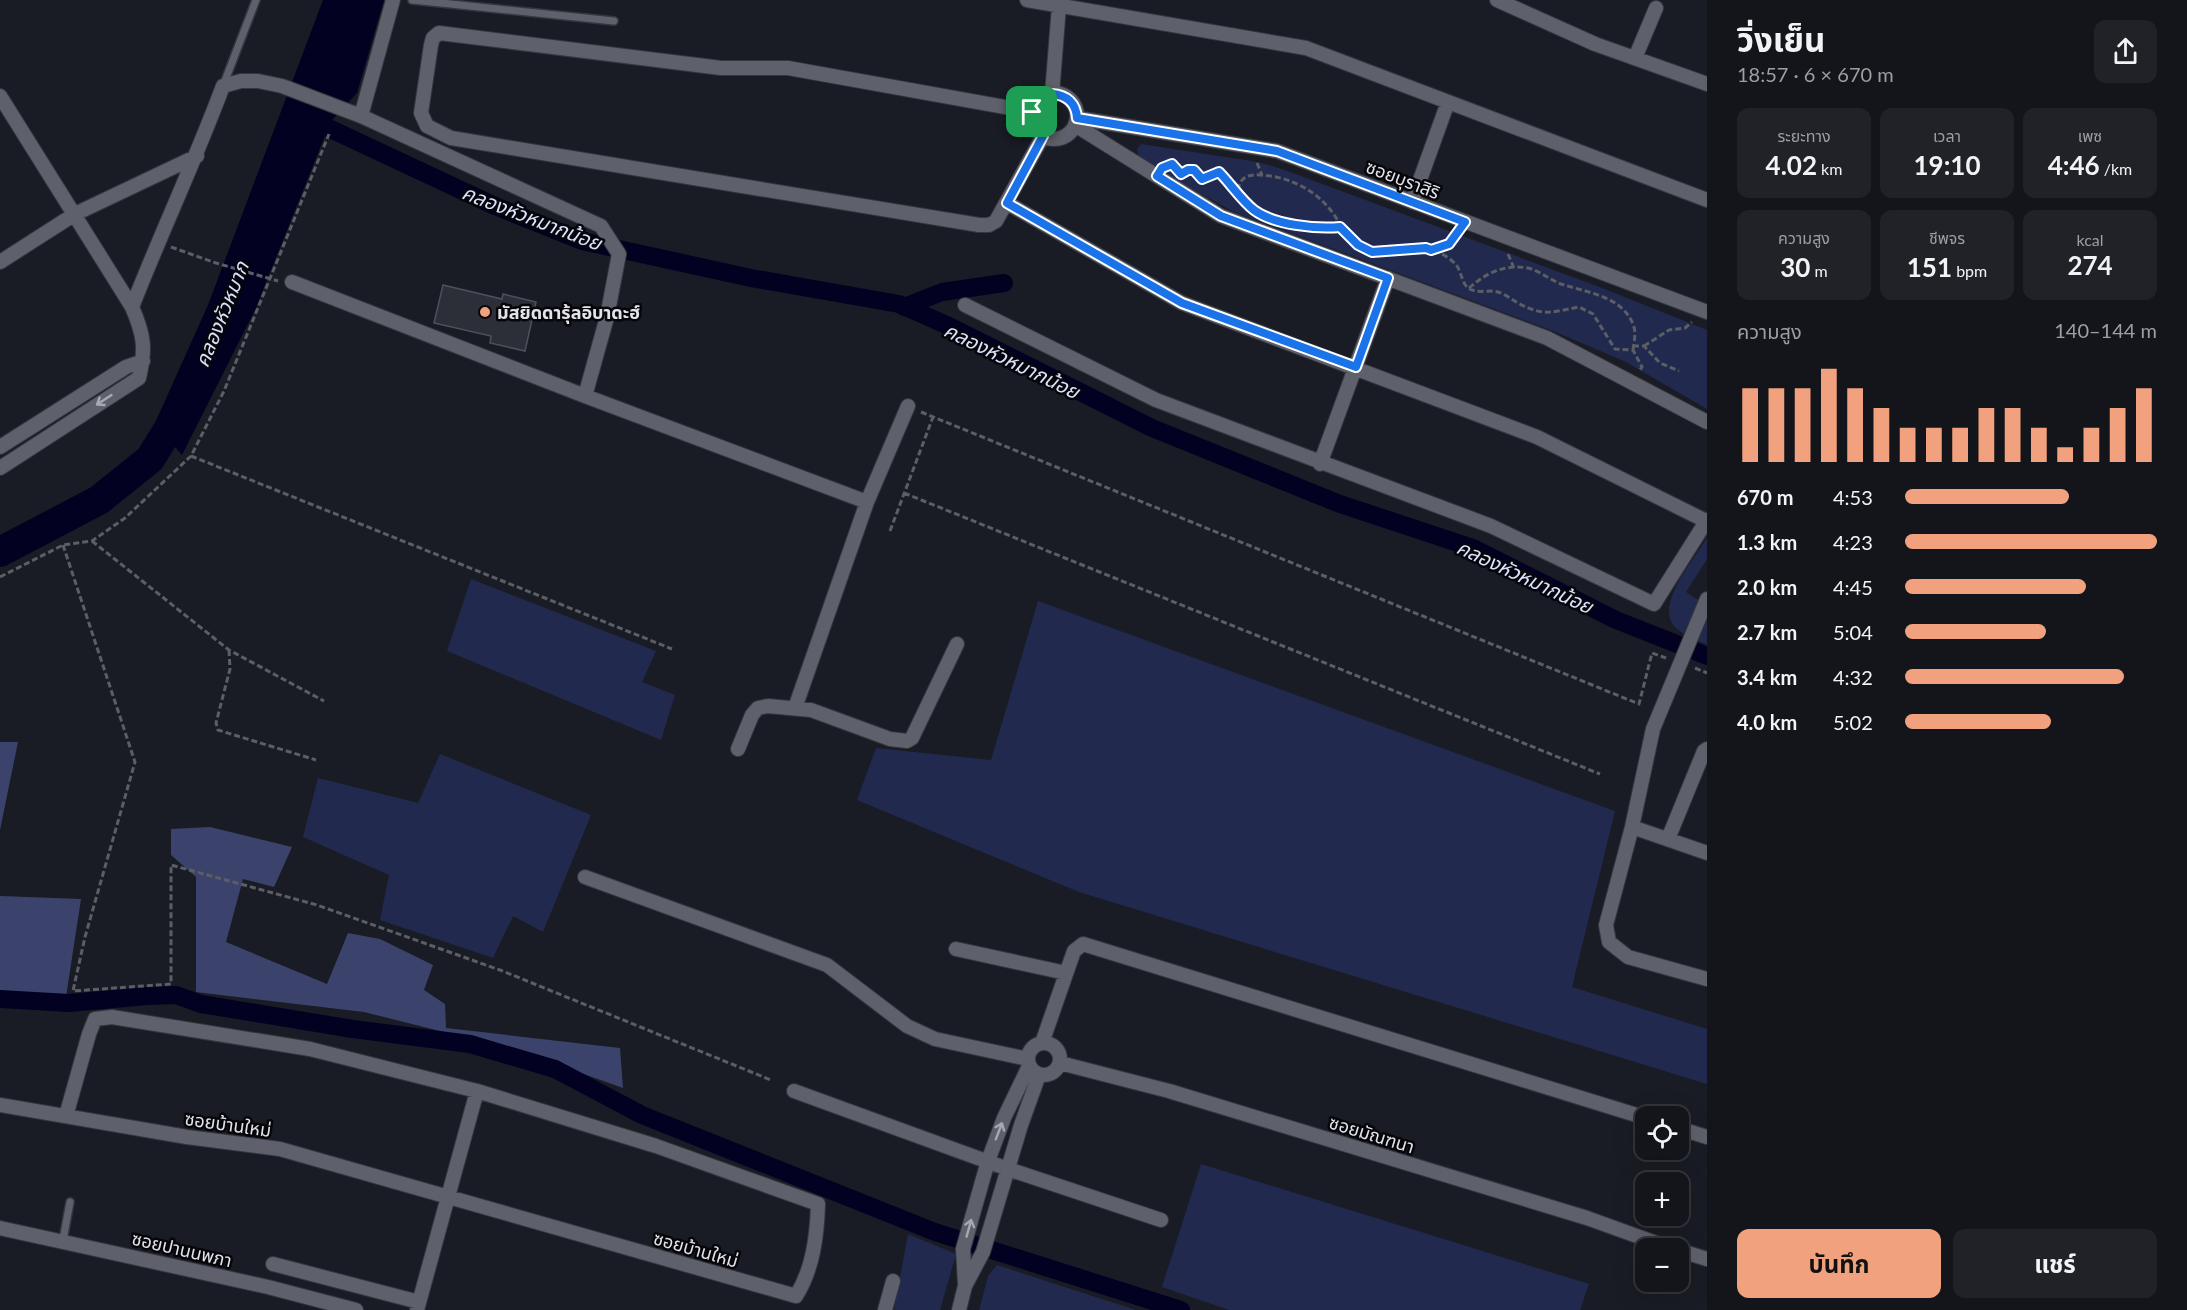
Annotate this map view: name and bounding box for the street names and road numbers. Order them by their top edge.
street label: ซอยบุราสิริ [1363,155,1443,204]
street label: ซอยบ้านใหม่ [183,1107,273,1141]
street label: ซอยมัณฑนา [1327,1111,1417,1157]
street label: ซอยบ้านใหม่ [651,1226,741,1272]
street label: ซอยปานนพภา [130,1227,234,1271]

